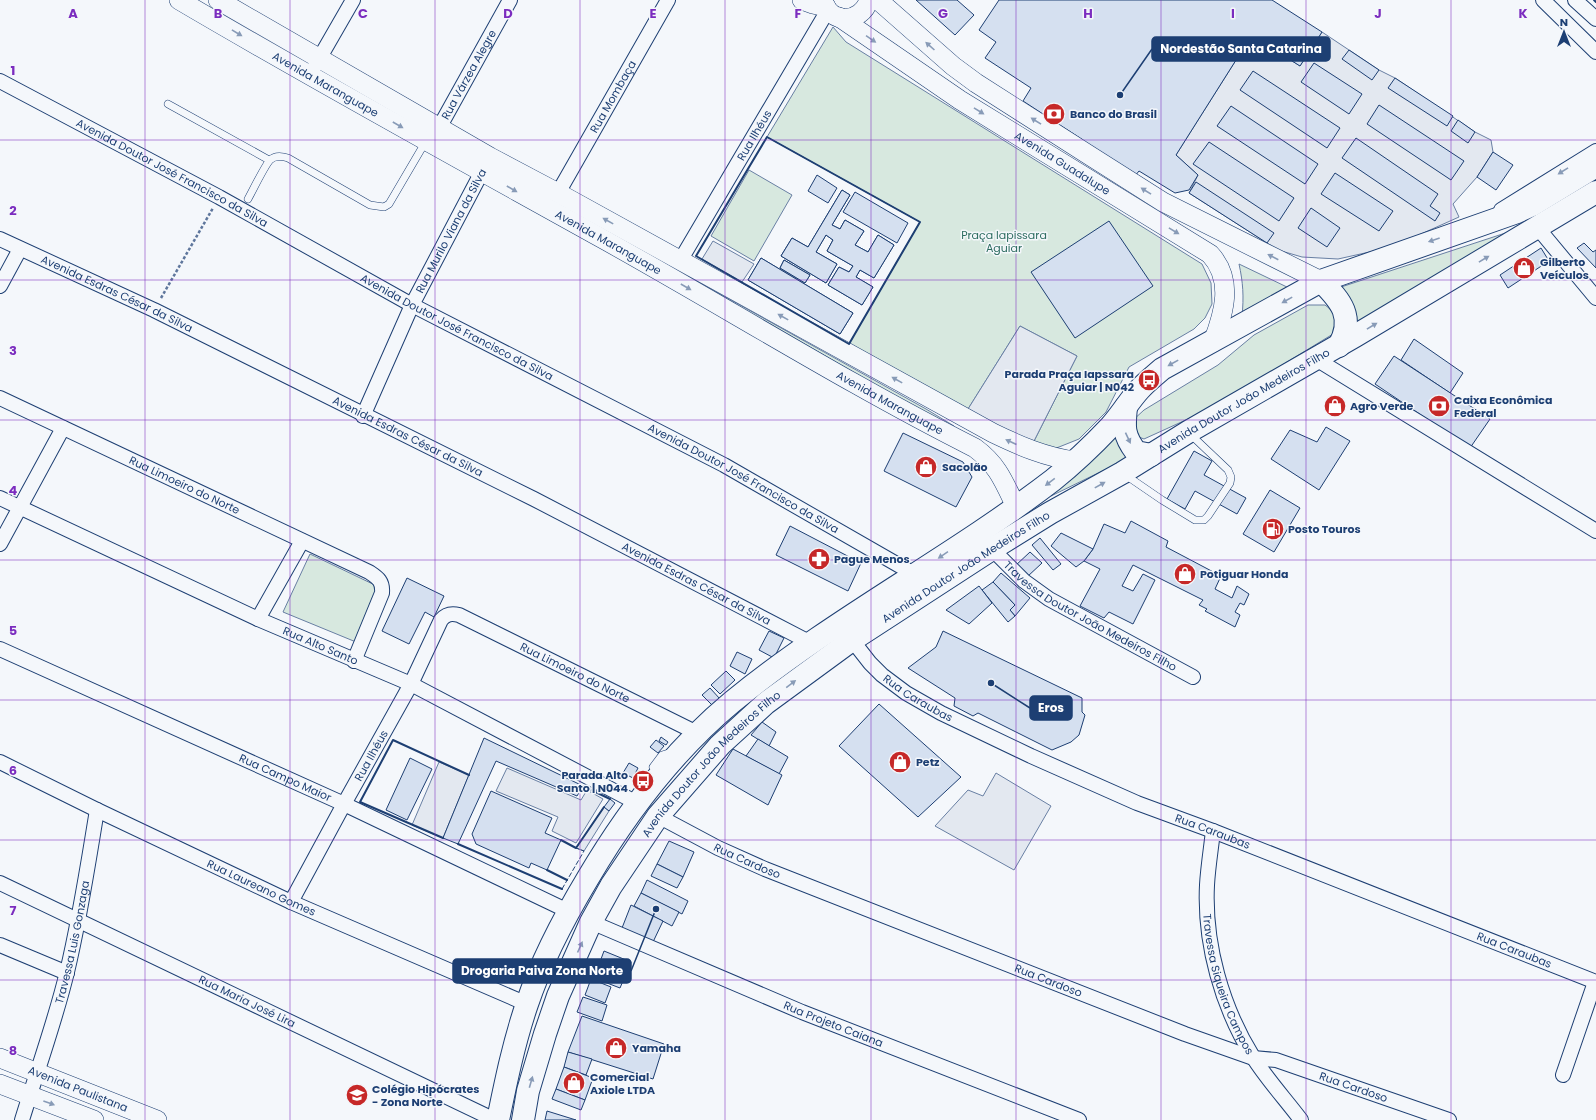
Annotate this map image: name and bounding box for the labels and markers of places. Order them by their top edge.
callout: Nordestão Santa Catarina [1152,37,1330,61]
bank icon: Banco do Brasil [1041,101,1067,127]
place label: Banco do Brasil [1070,106,1157,122]
place label: Gilberto Veículos [1540,254,1589,283]
shop icon: Gilberto Veículos [1511,255,1537,281]
place label: Parada Praça Iapssara Aguiar | N042 [1005,366,1134,395]
bus stop icon: Parada Praça Iapssara Aguiar | N042 [1136,367,1162,393]
place label: Caixa Econômica Federal [1454,392,1552,421]
shop icon: Agro Verde [1322,393,1348,419]
bank icon: Caixa Econômica Federal [1426,393,1452,419]
place label: Agro Verde [1350,398,1414,414]
shop icon: Sacolão [913,454,939,480]
place label: Sacolão [942,459,988,475]
fuel station icon: Posto Touros [1260,516,1286,542]
place label: Posto Touros [1288,521,1361,537]
pharmacy icon: Pague Menos [806,546,832,572]
place label: Pague Menos [834,551,910,567]
shop icon: Potiguar Honda [1172,561,1198,587]
place label: Potiguar Honda [1200,566,1288,582]
callout: Eros [1030,696,1072,720]
shop icon: Petz [887,749,913,775]
place label: Petz [916,754,940,770]
place label: Parada Alto Santo | N044 [557,767,629,796]
bus stop icon: Parada Alto Santo | N044 [630,768,656,794]
callout: Drogaria Paiva Zona Norte [453,959,631,983]
shop icon: Yamaha [603,1035,629,1061]
place label: Yamaha [632,1040,681,1056]
place label: Comercial Axiole LTDA [590,1069,655,1098]
shop icon: Comercial Axiole LTDA [561,1070,587,1096]
place label: Colégio Hipócrates - Zona Norte [372,1081,479,1110]
school or university icon: Colégio Hipócrates - Zona Norte [344,1082,370,1108]

